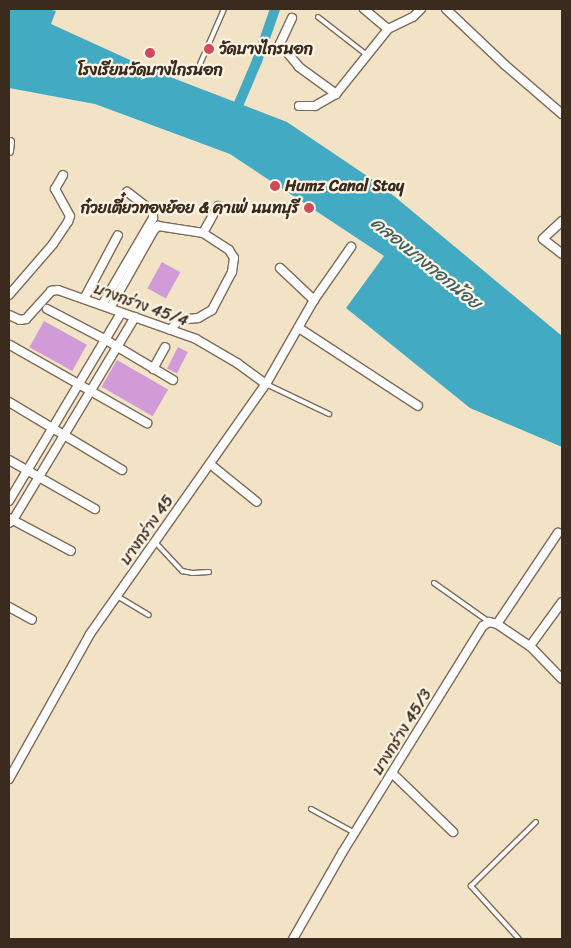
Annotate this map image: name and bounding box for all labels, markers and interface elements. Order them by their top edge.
place label: วัดบางไกรนอก [219,39,313,59]
marker: วัดบางไกรนอก [203,43,215,55]
marker: โรงเรียนวัดบางไกรนอก [144,47,156,59]
place label: โรงเรียนวัดบางไกรนอก [77,60,223,80]
place label: Humz Canal Stay [285,176,406,196]
marker: Humz Canal Stay [269,180,281,192]
place label: ก๋วยเตี๋ยวทองย้อย & คาเฟ่ นนทบุรี [81,198,299,218]
marker: ก๋วยเตี๋ยวทองย้อย & คาเฟ่ นนทบุรี [303,202,315,214]
water label: คลองบางกอกน้อย [367,212,485,314]
street label: บางกร่าง 45/4 [91,279,191,331]
street label: บางกร่าง 45 [116,491,178,569]
street label: บางกร่าง 45/3 [368,686,436,778]

